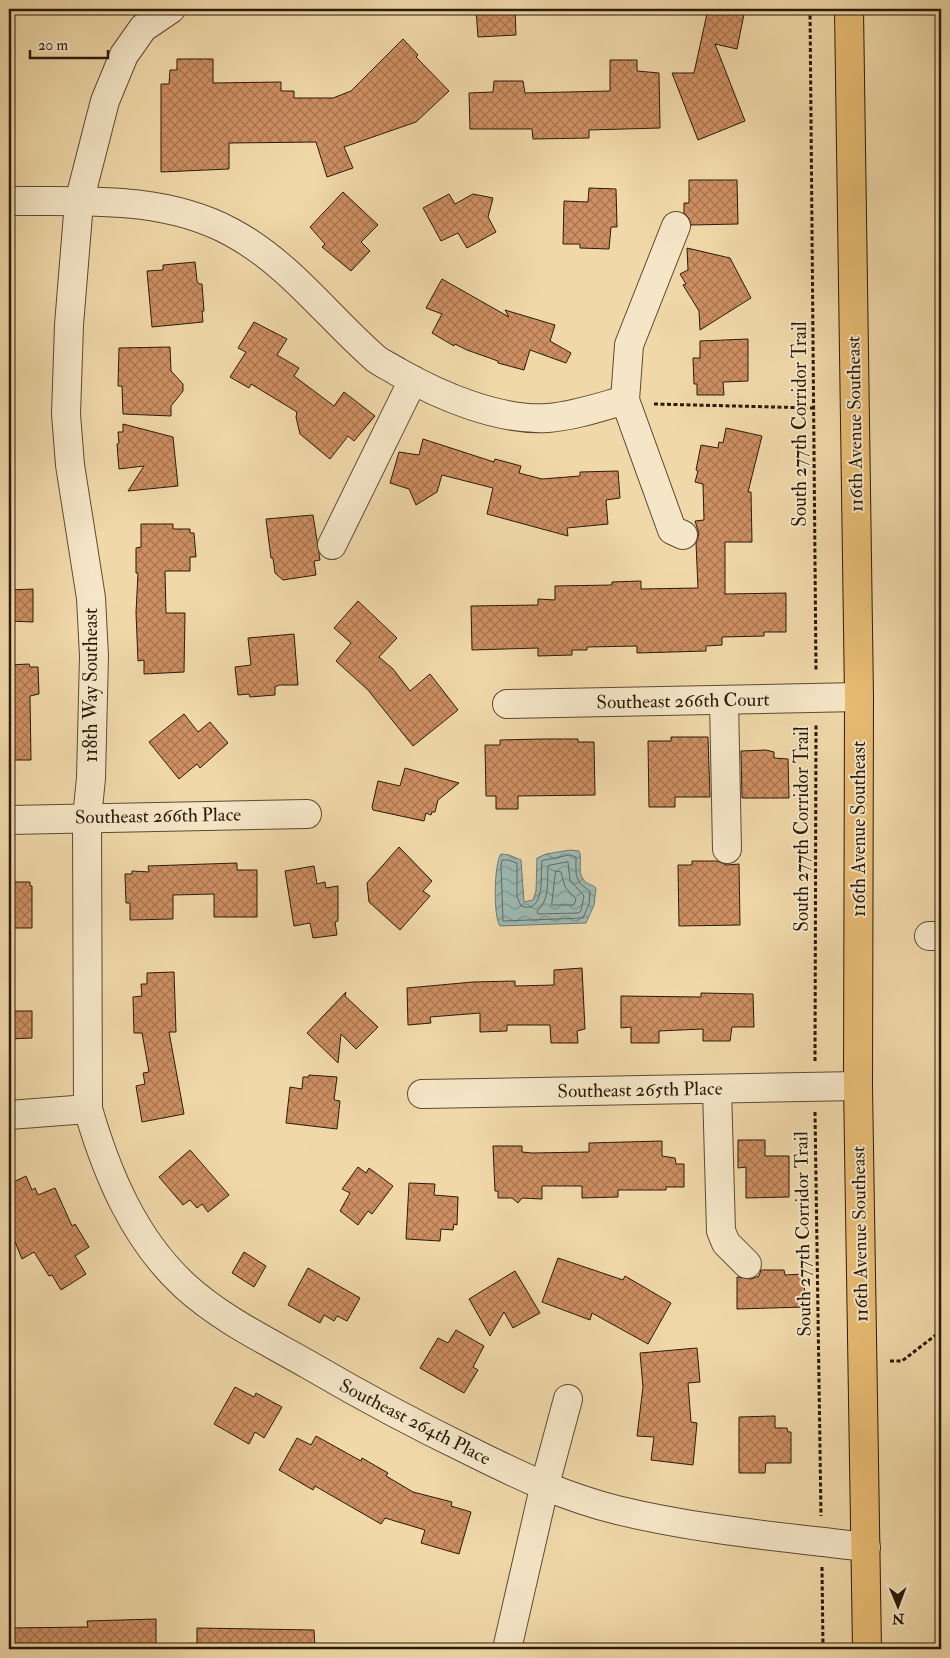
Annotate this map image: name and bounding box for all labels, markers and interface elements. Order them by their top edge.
scale bar [30,28,108,60]
text: 20 m [38,36,68,55]
street label: South 277th Corridor Trail [788,321,812,527]
street label: 116th Avenue Southeast [841,336,869,512]
street label: 118th Way Southeast [79,608,103,762]
street label: Southeast 266th Court [596,687,770,715]
street label: South 277th Corridor Trail [790,726,814,932]
street label: 116th Avenue Southeast [847,741,871,917]
street label: Southeast 266th Place [75,803,241,829]
street label: Southeast 265th Place [557,1077,723,1103]
street label: South 277th Corridor Trail [789,1131,817,1337]
street label: 116th Avenue Southeast [846,1146,874,1322]
street label: Southeast 264th Place [335,1373,495,1471]
north arrow [872,1580,922,1630]
text: N [891,1610,906,1627]

